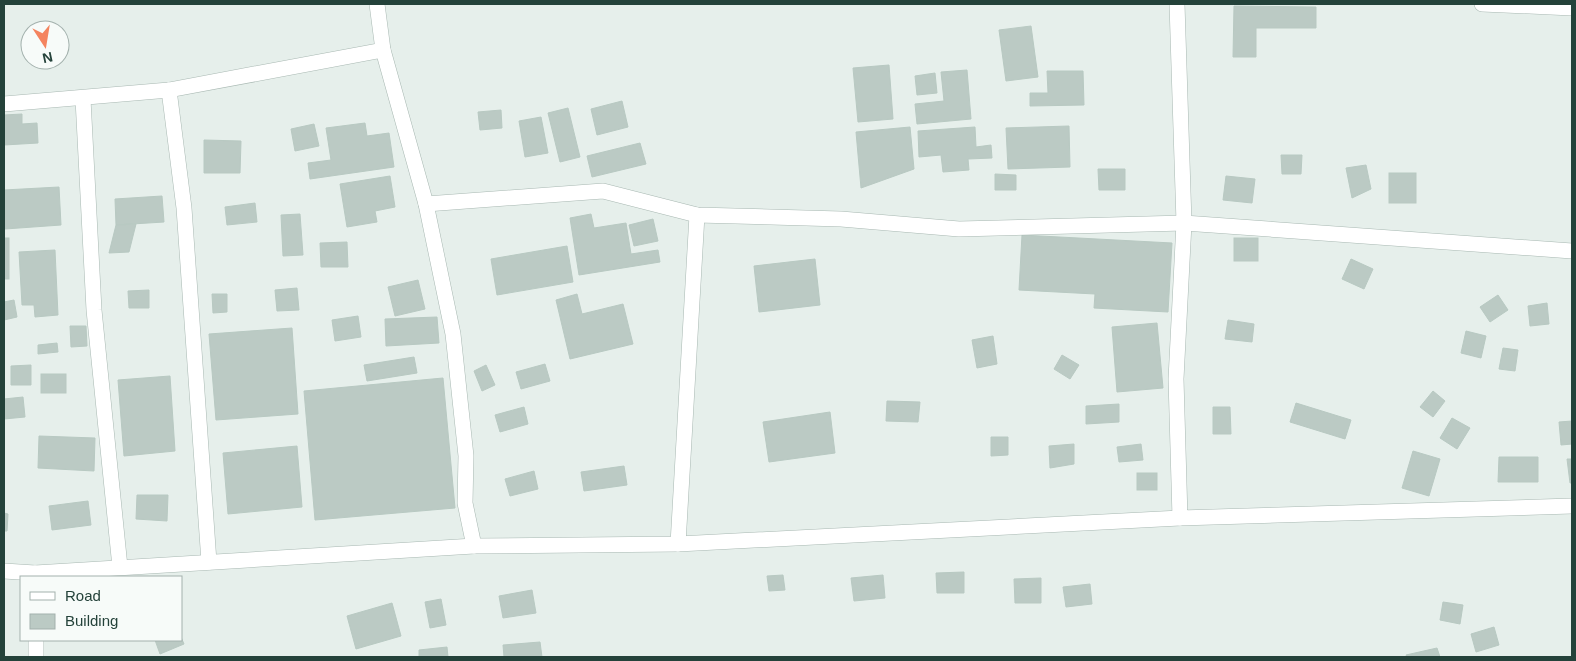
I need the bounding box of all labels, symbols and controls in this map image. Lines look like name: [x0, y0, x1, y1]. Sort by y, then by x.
north arrow: [20, 20, 70, 70]
text: N: [41, 49, 54, 67]
legend: [20, 576, 182, 641]
text: Road: [65, 587, 101, 604]
text: Building: [65, 612, 118, 629]

